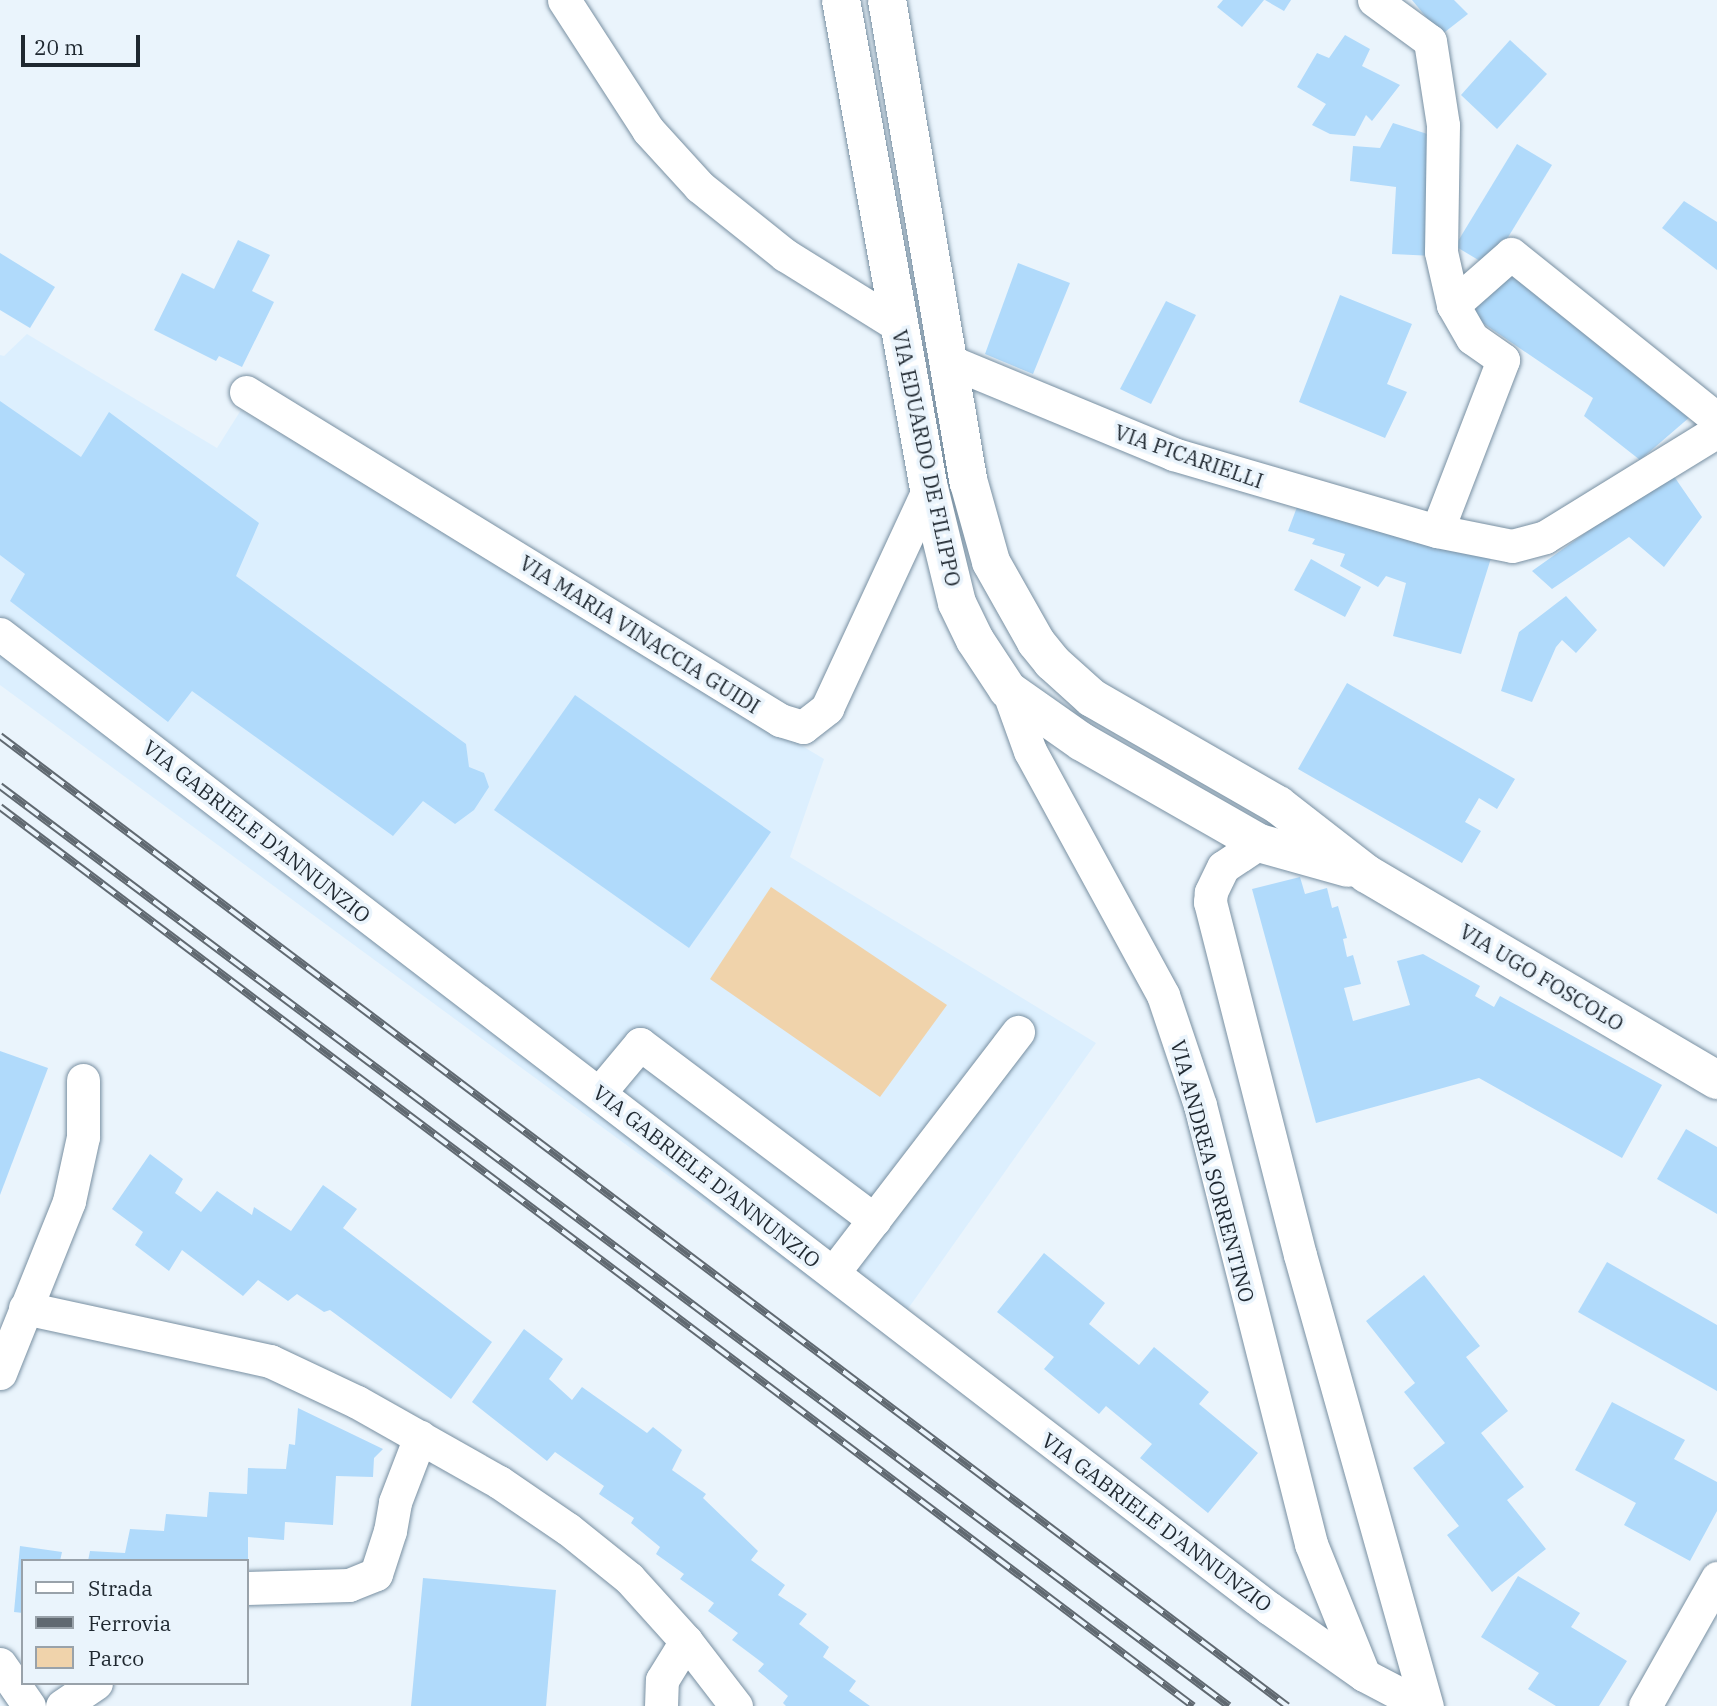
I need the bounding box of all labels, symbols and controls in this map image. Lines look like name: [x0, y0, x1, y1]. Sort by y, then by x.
scale bar: [24, 21, 144, 65]
text: 20 m: [34, 33, 84, 61]
street label: VIA EDUARDO DE FILIPPO: [887, 327, 967, 589]
street label: VIA PICARIELLI: [1111, 419, 1267, 493]
street label: VIA MARIA VINACCIA GUIDI: [515, 550, 765, 718]
street label: VIA GABRIELE D'ANNUNZIO: [138, 734, 376, 928]
street label: VIA UGO FOSCOLO: [1455, 918, 1629, 1036]
street label: VIA ANDREA SORRENTINO: [1166, 1037, 1260, 1305]
street label: VIA GABRIELE D'ANNUNZIO: [588, 1079, 826, 1273]
street label: VIA GABRIELE D'ANNUNZIO: [1037, 1427, 1277, 1617]
legend: [21, 1559, 248, 1685]
text: Strada: [88, 1574, 153, 1602]
text: Ferrovia: [88, 1609, 171, 1637]
text: Parco: [88, 1644, 144, 1672]

